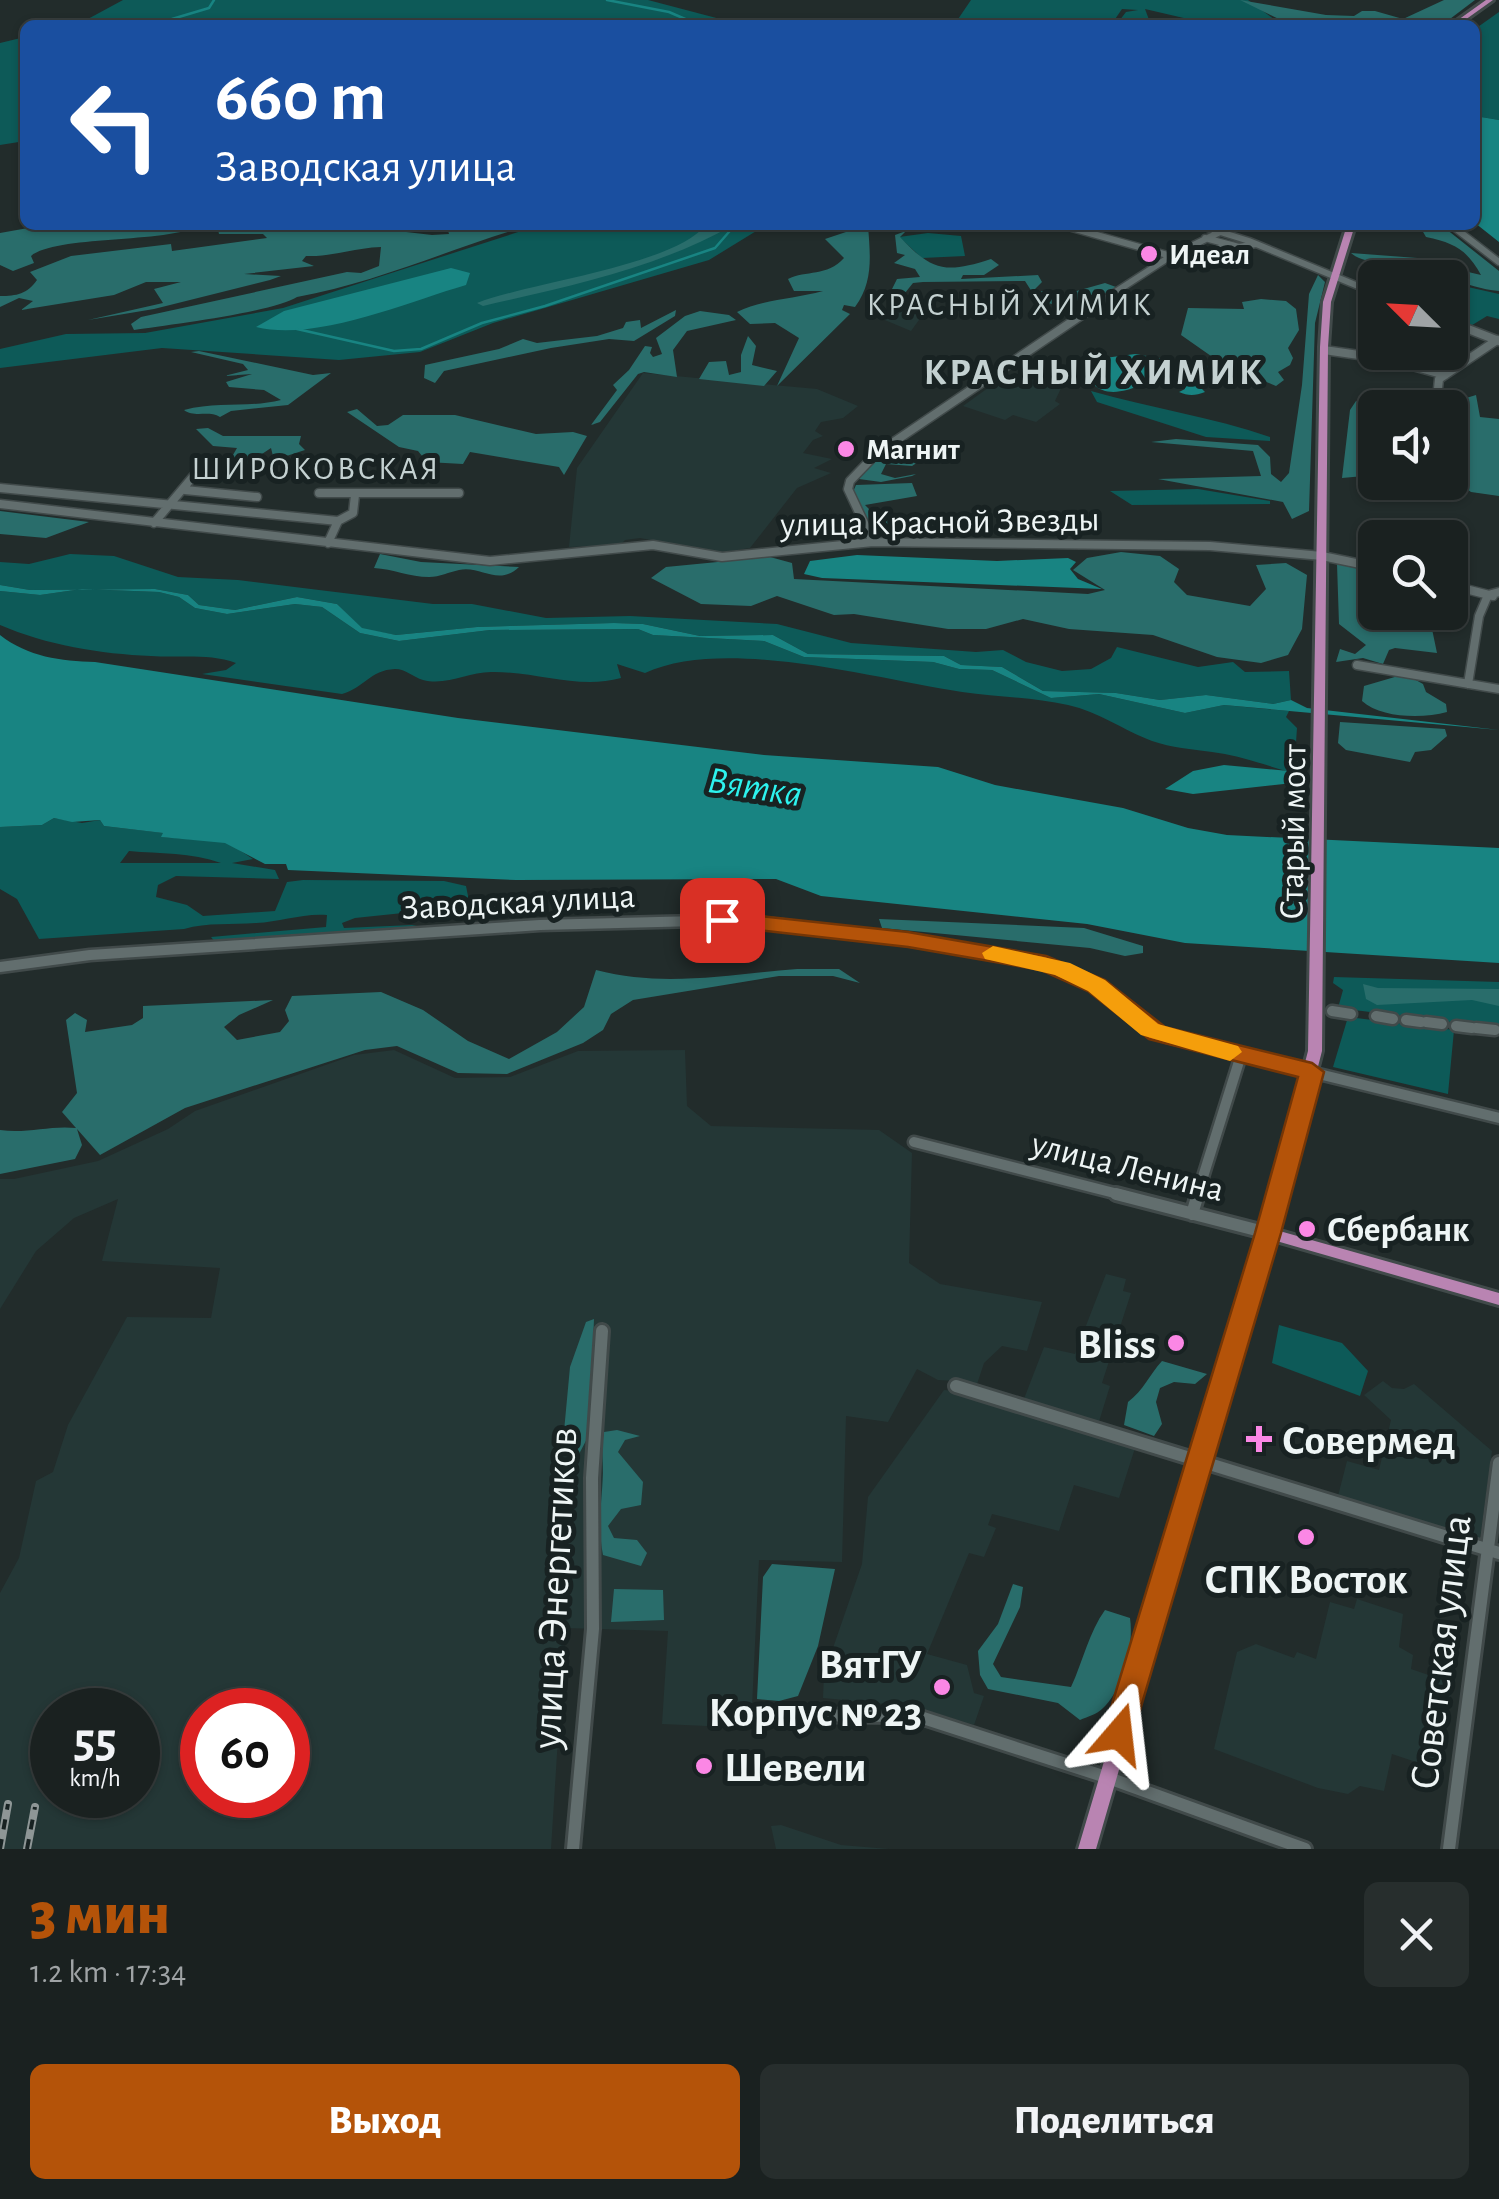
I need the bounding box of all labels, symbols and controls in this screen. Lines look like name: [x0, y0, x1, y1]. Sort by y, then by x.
icon: left: [50, 60, 180, 190]
text: 660 m: [215, 63, 386, 133]
text: Заводская улица: [215, 145, 516, 190]
place label: Идеал: [1169, 240, 1250, 270]
marker: Идеал: [1138, 243, 1160, 265]
north arrow: [1358, 260, 1468, 370]
map controls: [1358, 260, 1468, 630]
district label: КРАСНЫЙ ХИМИК: [867, 289, 1153, 321]
district label: КРАСНЫЙ ХИМИК: [923, 352, 1265, 392]
button: sound: [1358, 390, 1468, 500]
place label: Магнит: [866, 435, 960, 465]
marker: Магнит: [835, 438, 857, 460]
district label: ШИРОКОВСКАЯ: [191, 453, 441, 485]
street label: улица Красной Звезды: [779, 502, 1100, 543]
button: search: [1358, 520, 1468, 630]
street label: Старый мост: [1274, 743, 1313, 920]
water label: Вятка: [705, 762, 804, 814]
pin: [680, 878, 765, 963]
street label: Заводская улица: [400, 879, 636, 926]
icon: arrive: [695, 893, 750, 948]
street label: улица Ленина: [1027, 1126, 1227, 1208]
place label: Сбербанк: [1327, 1213, 1470, 1248]
marker: Сбербанк: [1296, 1218, 1318, 1240]
place label: Bliss: [1077, 1324, 1156, 1366]
marker: Bliss: [1165, 1332, 1187, 1354]
place label: Совермед: [1282, 1420, 1456, 1462]
street label: улица Энергетиков: [526, 1426, 584, 1751]
marker: Совермед: [1246, 1426, 1272, 1452]
street label: Советская улица: [1403, 1512, 1479, 1792]
marker: СПК Восток: [1295, 1526, 1317, 1548]
place label: СПК Восток: [1204, 1559, 1408, 1601]
place label: ВятГУ Корпус № 23: [708, 1644, 922, 1734]
marker: ВятГУ Корпус № 23: [931, 1676, 953, 1698]
position arrow: [1067, 1682, 1171, 1786]
speed limit sign: 60: [180, 1688, 310, 1818]
text: 55: [73, 1716, 117, 1766]
place label: Шевели: [724, 1747, 867, 1789]
marker: Шевели: [693, 1755, 715, 1777]
text: km/h: [69, 1766, 121, 1791]
button: close: [1364, 1882, 1469, 1987]
text: 3 мин: [30, 1885, 170, 1945]
text: 1.2 km · 17:34: [30, 1956, 187, 1988]
button: Выход: [30, 2064, 740, 2179]
button: Поделиться: [760, 2064, 1469, 2179]

